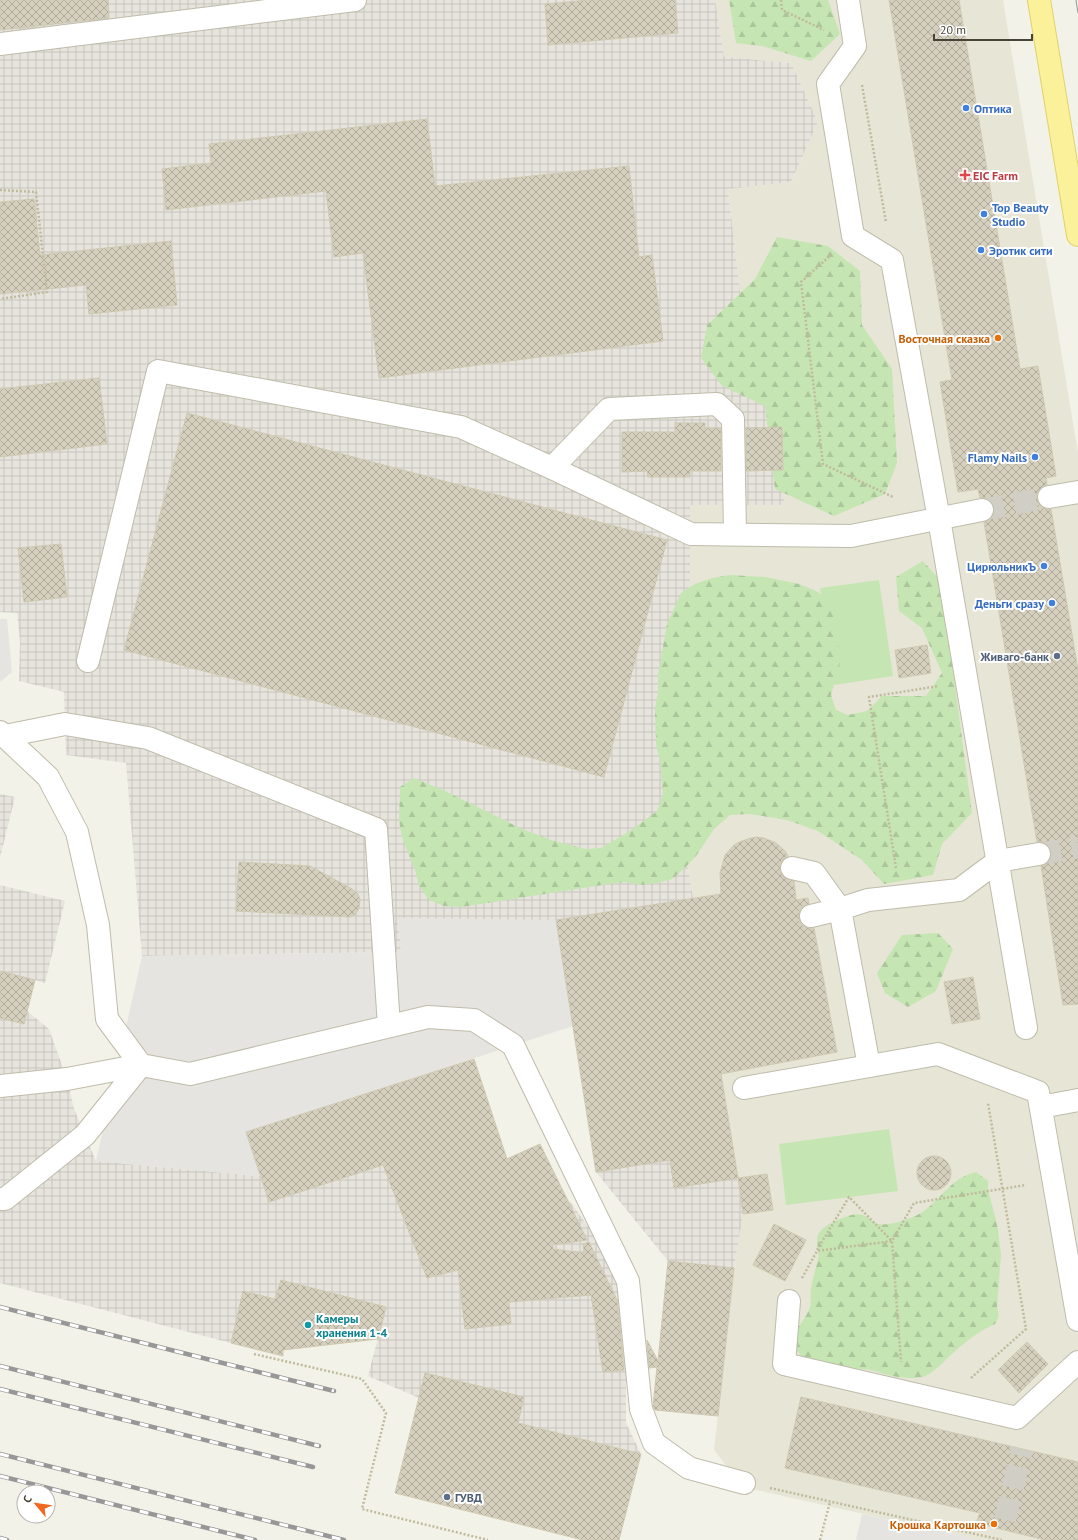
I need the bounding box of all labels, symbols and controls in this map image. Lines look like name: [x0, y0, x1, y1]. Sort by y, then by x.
scale bar: [934, 16, 1032, 42]
text: 20 m: [940, 22, 966, 37]
place label: Оптика: [974, 101, 1012, 116]
marker: Оптика: [961, 103, 971, 113]
place label: EIC Farm: [973, 168, 1018, 183]
marker: EIC Farm: [960, 170, 970, 180]
place label: Top Beauty Studio: [992, 200, 1049, 229]
marker: Top Beauty Studio: [979, 209, 989, 219]
place label: Эротик сити: [989, 243, 1052, 258]
marker: Эротик сити: [976, 245, 986, 255]
place label: Восточная сказка: [898, 331, 990, 346]
marker: Восточная сказка: [993, 333, 1003, 343]
place label: Flamy Nails: [968, 450, 1027, 465]
marker: Flamy Nails: [1030, 452, 1040, 462]
place label: ЦирюльникЪ: [967, 559, 1036, 574]
marker: ЦирюльникЪ: [1039, 561, 1049, 571]
place label: Деньги сразу: [975, 596, 1044, 611]
marker: Деньги сразу: [1047, 598, 1057, 608]
place label: Живаго-банк: [979, 649, 1049, 664]
marker: Живаго-банк: [1052, 651, 1062, 661]
place label: Камеры хранения 1-4: [316, 1311, 387, 1340]
marker: Камеры хранения 1-4: [303, 1320, 313, 1330]
north arrow: [16, 1484, 56, 1524]
place label: ГУВД: [455, 1490, 483, 1505]
marker: ГУВД: [442, 1492, 452, 1502]
text: С: [20, 1493, 35, 1505]
place label: Крошка Картошка: [890, 1517, 986, 1532]
marker: Крошка Картошка: [989, 1519, 999, 1529]

